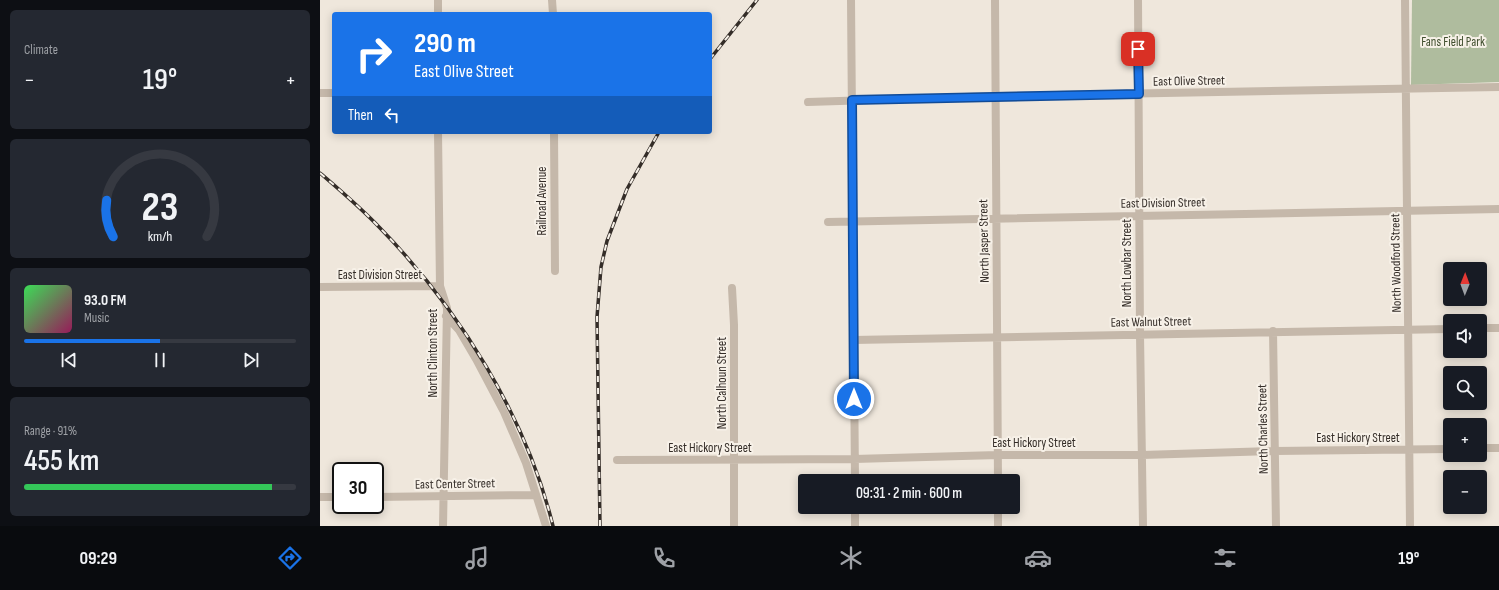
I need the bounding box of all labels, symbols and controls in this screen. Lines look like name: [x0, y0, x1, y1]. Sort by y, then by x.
text: 290 m: [414, 27, 476, 60]
icon: right: [348, 28, 400, 80]
pin: [1121, 32, 1155, 66]
park label: Fans Field Park: [1421, 34, 1485, 50]
icon: arrive: [1127, 38, 1149, 60]
text: Climate: [24, 42, 58, 58]
text: East Olive Street: [414, 61, 514, 82]
text: 19°: [143, 62, 177, 98]
text: −: [24, 67, 35, 94]
text: +: [285, 67, 296, 94]
street label: East Olive Street: [1153, 72, 1225, 90]
icon: left: [381, 104, 403, 126]
text: Then: [348, 106, 373, 125]
street label: Railroad Avenue: [534, 167, 550, 235]
text: 23: [142, 182, 178, 231]
street label: East Division Street: [1121, 194, 1206, 212]
street label: North Jasper Street: [975, 199, 993, 283]
street label: North Woodford Street: [1387, 213, 1405, 313]
street label: North Lowbar Street: [1119, 219, 1135, 307]
text: km/h: [148, 227, 172, 244]
north arrow: [1443, 262, 1487, 306]
map controls: [1443, 262, 1487, 514]
street label: East Division Street: [338, 267, 422, 283]
text: 93.0 FM: [84, 291, 126, 310]
street label: North Clinton Street: [425, 309, 441, 397]
text: Music: [84, 310, 109, 326]
street label: East Walnut Street: [1110, 313, 1192, 331]
button: sound: [1443, 314, 1487, 358]
street label: North Calhoun Street: [714, 337, 730, 429]
icon: previous: [58, 349, 80, 371]
icon: pause: [149, 349, 171, 371]
icon: next: [240, 349, 262, 371]
button: search: [1443, 366, 1487, 410]
position arrow: [833, 378, 875, 420]
street label: North Charles Street: [1254, 384, 1272, 474]
button: +: [1443, 418, 1487, 462]
text: Range · 91%: [24, 423, 77, 439]
street label: East Hickory Street: [1316, 430, 1400, 446]
street label: East Hickory Street: [992, 435, 1076, 451]
street label: East Hickory Street: [668, 440, 752, 456]
text: 455 km: [24, 443, 99, 479]
speed limit sign: 30: [332, 462, 384, 514]
button: −: [1443, 470, 1487, 514]
street label: East Center Street: [415, 475, 495, 493]
text: 09:31 · 2 min · 600 m: [856, 484, 962, 503]
icon: directions: [276, 544, 304, 572]
icon: music: [463, 544, 491, 572]
icon: phone: [650, 544, 678, 572]
icon: climate: [837, 544, 865, 572]
icon: car: [1024, 544, 1052, 572]
icon: filters: [1211, 544, 1239, 572]
text: 09:29: [80, 548, 117, 569]
text: 19°: [1398, 548, 1419, 569]

